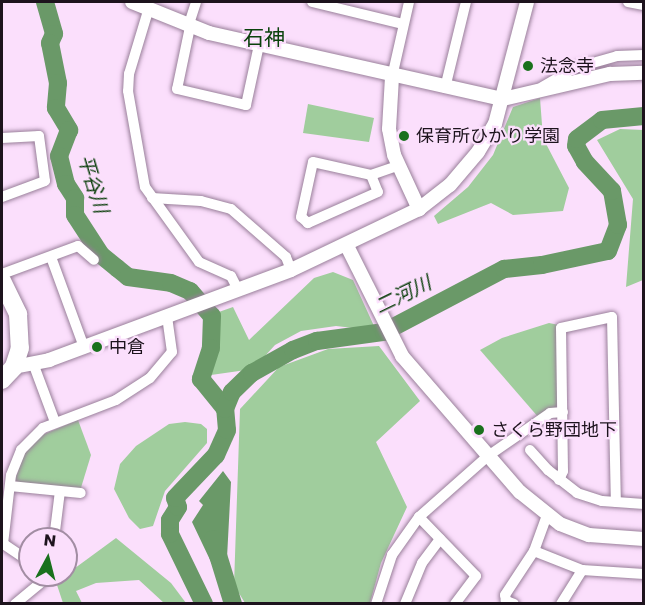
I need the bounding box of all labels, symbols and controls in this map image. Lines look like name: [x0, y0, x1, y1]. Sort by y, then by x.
district label: 石神: [243, 25, 285, 51]
place label: 法念寺: [540, 55, 594, 77]
marker: 法念寺: [521, 59, 535, 73]
place label: 保育所ひかり学園: [416, 125, 560, 147]
marker: 保育所ひかり学園: [397, 129, 411, 143]
water label: 平谷川: [73, 152, 113, 216]
water label: 二河川: [371, 271, 435, 319]
place label: 中倉: [109, 336, 145, 358]
marker: 中倉: [90, 340, 104, 354]
place label: さくら野団地下: [491, 419, 617, 441]
marker: さくら野団地下: [472, 423, 486, 437]
north arrow: [18, 527, 78, 587]
text: N: [43, 528, 57, 553]

